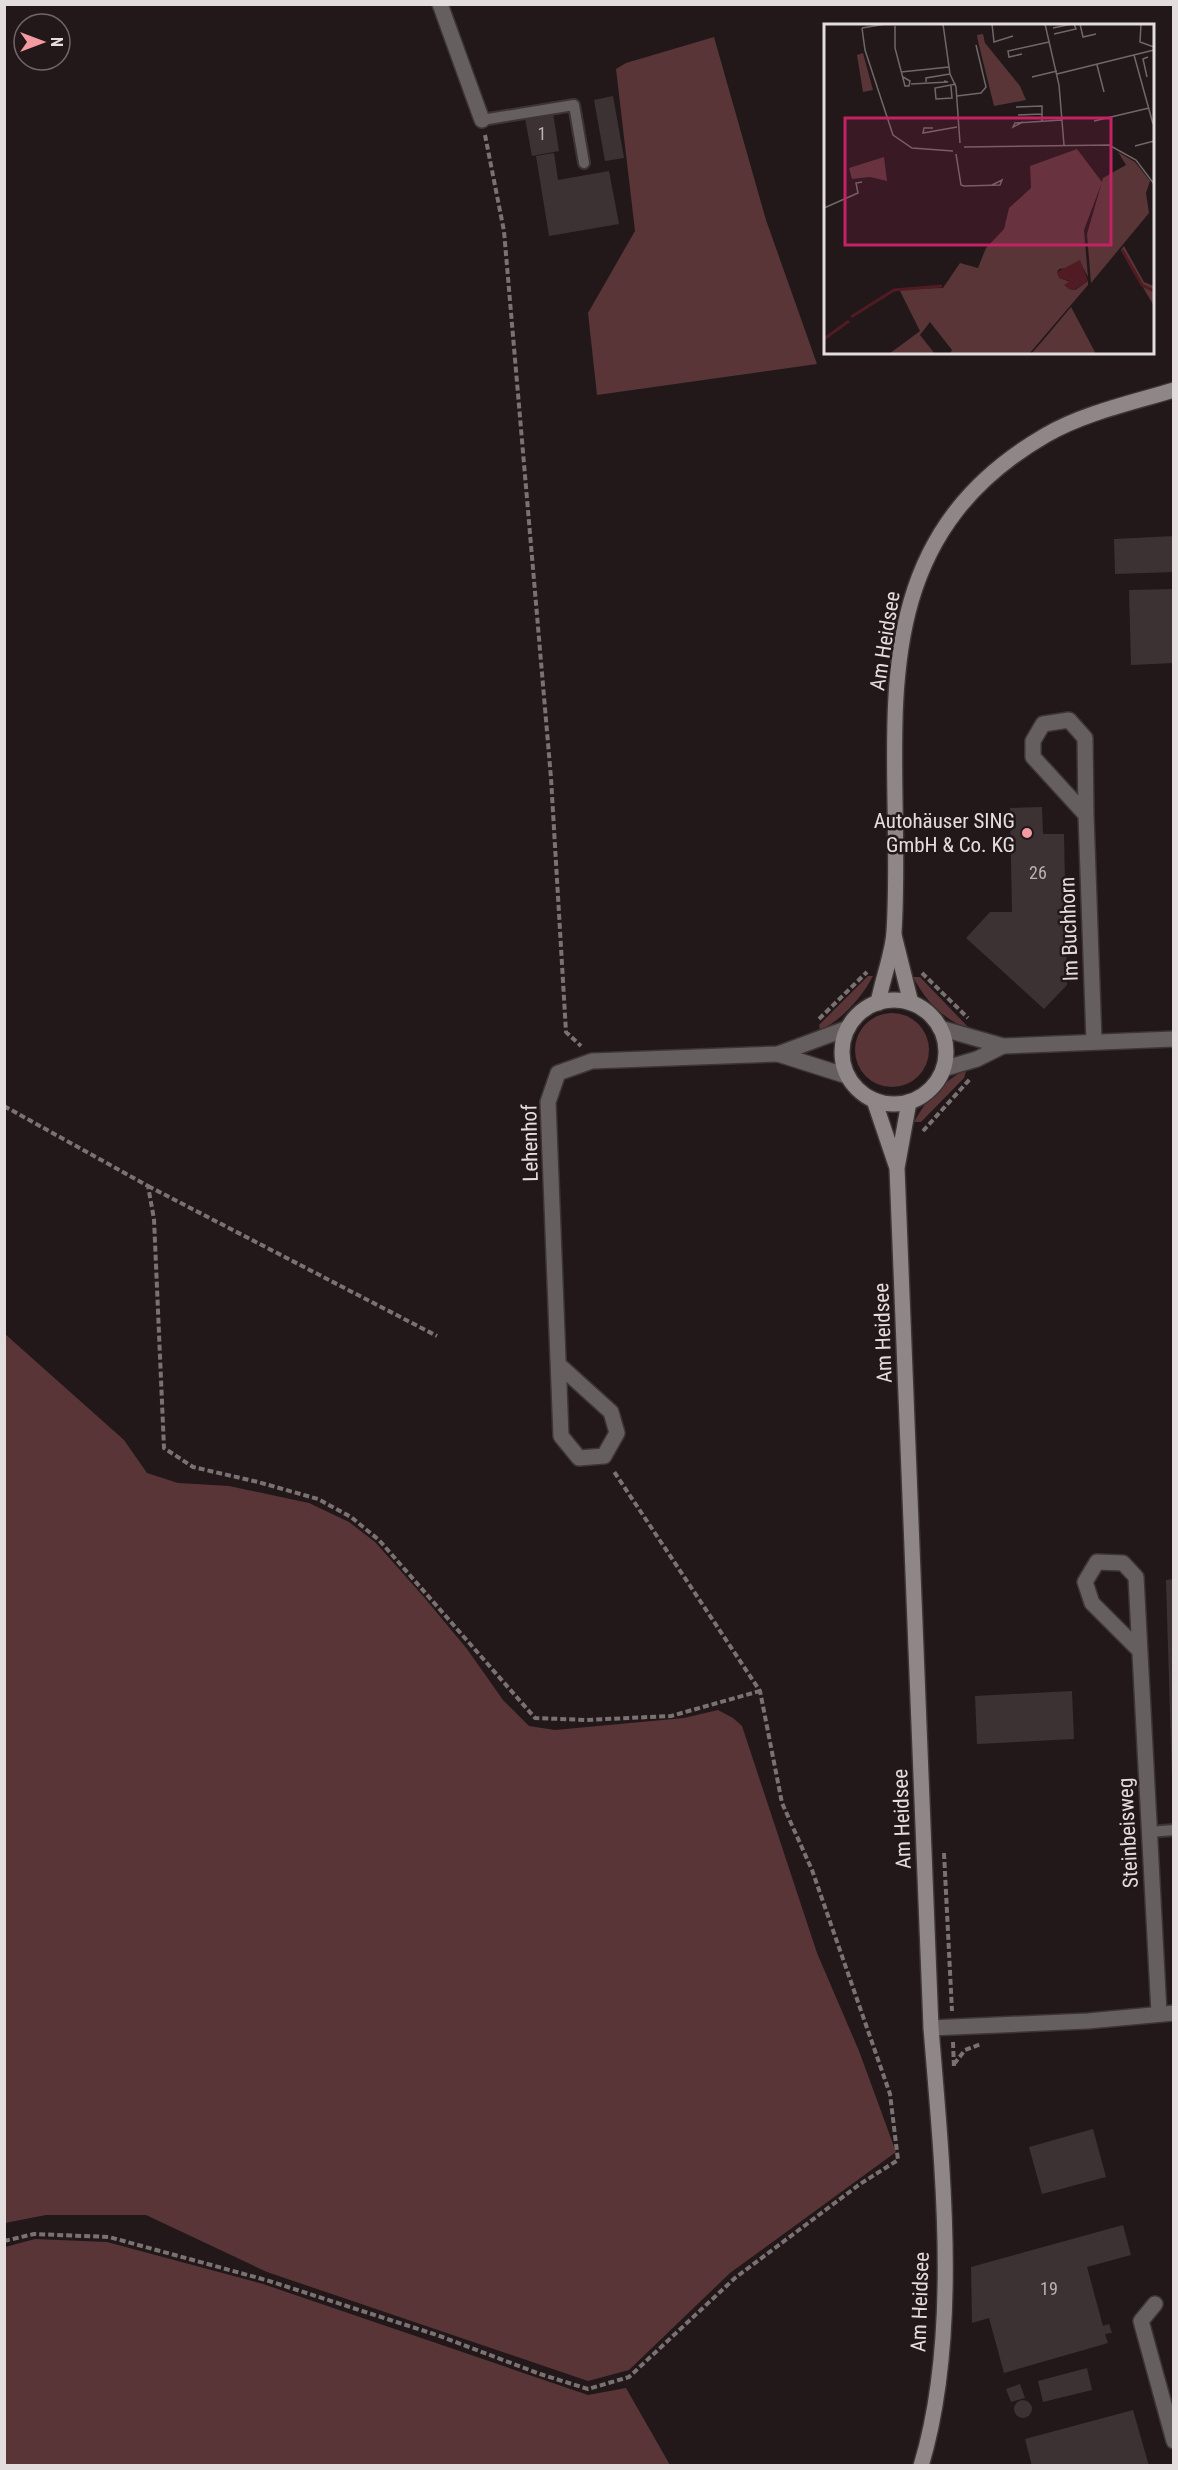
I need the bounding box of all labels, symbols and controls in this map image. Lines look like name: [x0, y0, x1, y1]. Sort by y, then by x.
north arrow: [12, 12, 72, 72]
inset map: [824, 24, 1154, 354]
text: N: [47, 37, 66, 47]
house number: 1: [538, 123, 546, 144]
street label: Am Heidsee: [865, 590, 905, 692]
place label: Autohäuser SING GmbH & Co. KG: [874, 809, 1015, 857]
marker: Autohäuser SING GmbH & Co. KG: [1020, 826, 1034, 840]
house number: 26: [1029, 862, 1047, 883]
street label: Im Buchhorn: [1055, 876, 1083, 982]
street label: Lehenhof: [517, 1104, 543, 1182]
street label: Am Heidsee: [869, 1282, 897, 1383]
street label: Am Heidsee: [888, 1768, 916, 1869]
street label: Steinbeisweg: [1113, 1777, 1143, 1889]
street label: Am Heidsee: [906, 2251, 934, 2352]
house number: 19: [1040, 2278, 1058, 2299]

